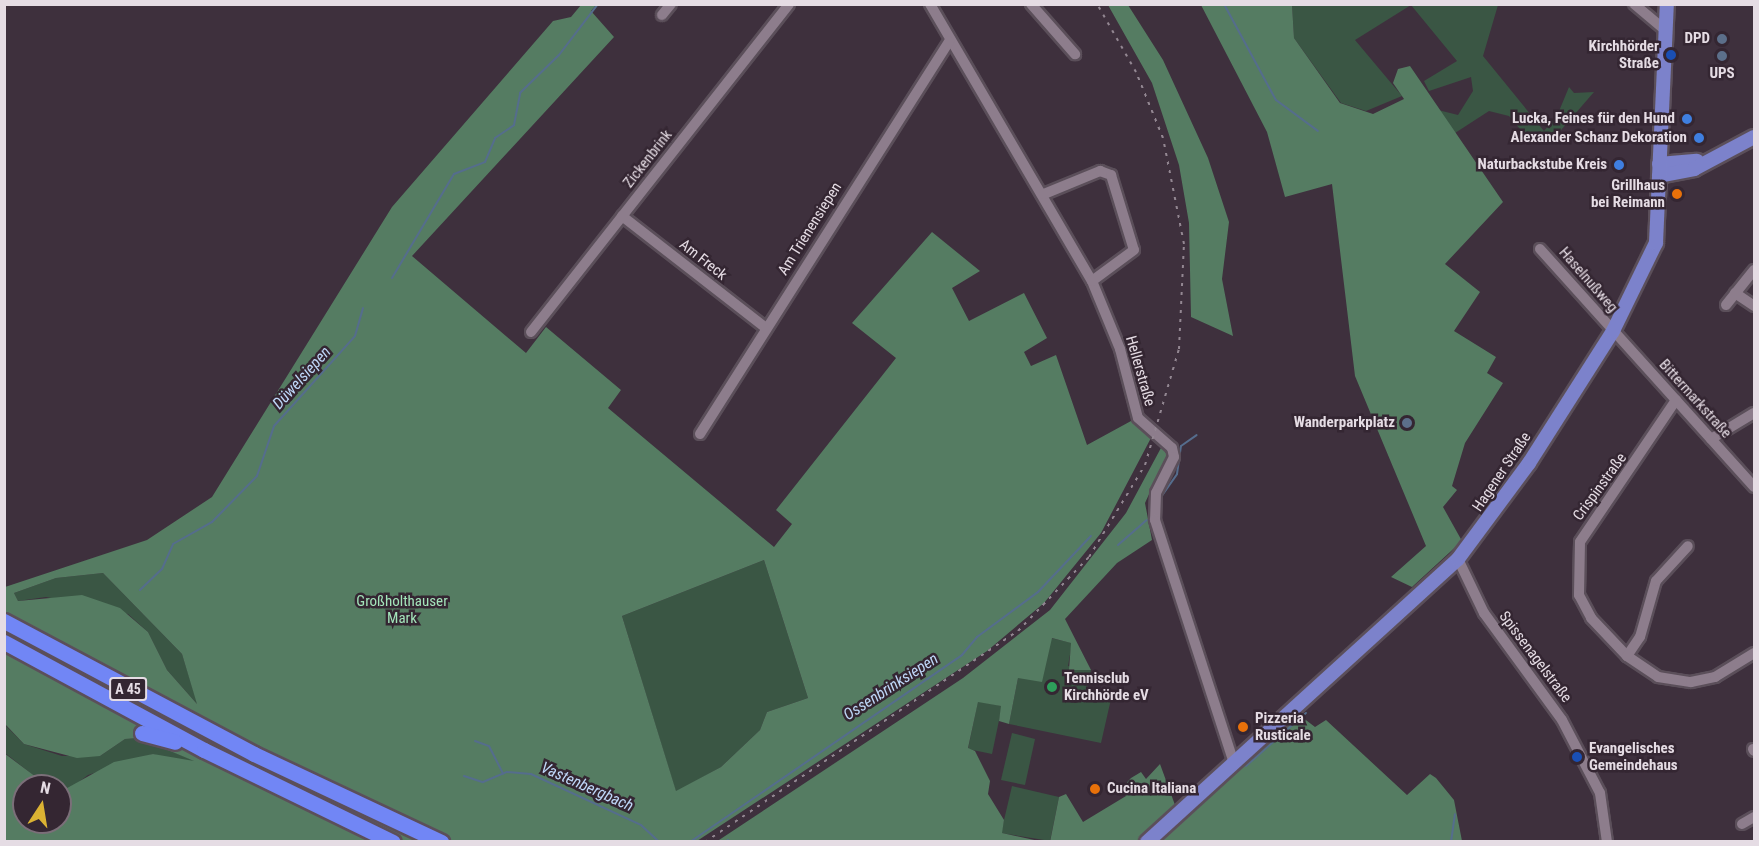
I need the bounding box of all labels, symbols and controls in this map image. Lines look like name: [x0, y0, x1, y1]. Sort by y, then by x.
place label: DPD: [1685, 30, 1710, 48]
marker: DPD: [1715, 32, 1729, 46]
place label: Kirchhörder Straße: [1589, 37, 1659, 72]
marker: Kirchhörder Straße: [1664, 48, 1678, 62]
marker: UPS: [1715, 49, 1729, 63]
place label: UPS: [1709, 65, 1735, 83]
place label: Lucka, Feines für den Hund: [1512, 110, 1675, 128]
marker: Lucka, Feines für den Hund: [1680, 112, 1694, 126]
street label: Zickenbrink: [620, 126, 676, 192]
place label: Alexander Schanz Dekoration: [1510, 129, 1687, 147]
marker: Alexander Schanz Dekoration: [1692, 131, 1706, 145]
place label: Naturbackstube Kreis: [1478, 156, 1607, 174]
marker: Naturbackstube Kreis: [1612, 158, 1626, 172]
place label: Grillhaus bei Reimann: [1591, 176, 1665, 211]
street label: Am Trienensiepen: [774, 179, 846, 279]
marker: Grillhaus bei Reimann: [1670, 187, 1684, 201]
street label: Am Freck: [676, 236, 730, 284]
street label: Haselnußweg: [1555, 244, 1621, 316]
street label: Hellerstraße: [1121, 334, 1159, 408]
water label: Düwelsiepen: [269, 343, 335, 413]
street label: Bittermarkstraße: [1655, 356, 1735, 442]
place label: Wanderparkplatz: [1294, 414, 1395, 432]
marker: Wanderparkplatz: [1400, 416, 1414, 430]
street label: Hagener Straße: [1469, 429, 1535, 515]
street label: Crispinstraße: [1569, 450, 1631, 524]
park label: Großholthauser Mark: [356, 592, 448, 627]
street label: Spissenagelstraße: [1495, 608, 1575, 706]
water label: Ossenbrinksiepen: [840, 649, 942, 725]
place label: Tennisclub Kirchhörde eV: [1064, 669, 1149, 704]
road number: A 45: [108, 678, 148, 700]
marker: Tennisclub Kirchhörde eV: [1045, 680, 1059, 694]
place label: Pizzeria Rusticale: [1255, 709, 1311, 744]
marker: Pizzeria Rusticale: [1236, 720, 1250, 734]
place label: Evangelisches Gemeindehaus: [1589, 739, 1678, 774]
marker: Evangelisches Gemeindehaus: [1570, 750, 1584, 764]
water label: Vastenbergbach: [538, 758, 636, 816]
north arrow: [12, 774, 72, 834]
text: N: [39, 778, 52, 798]
place label: Cucina Italiana: [1107, 780, 1196, 798]
marker: Cucina Italiana: [1088, 782, 1102, 796]

